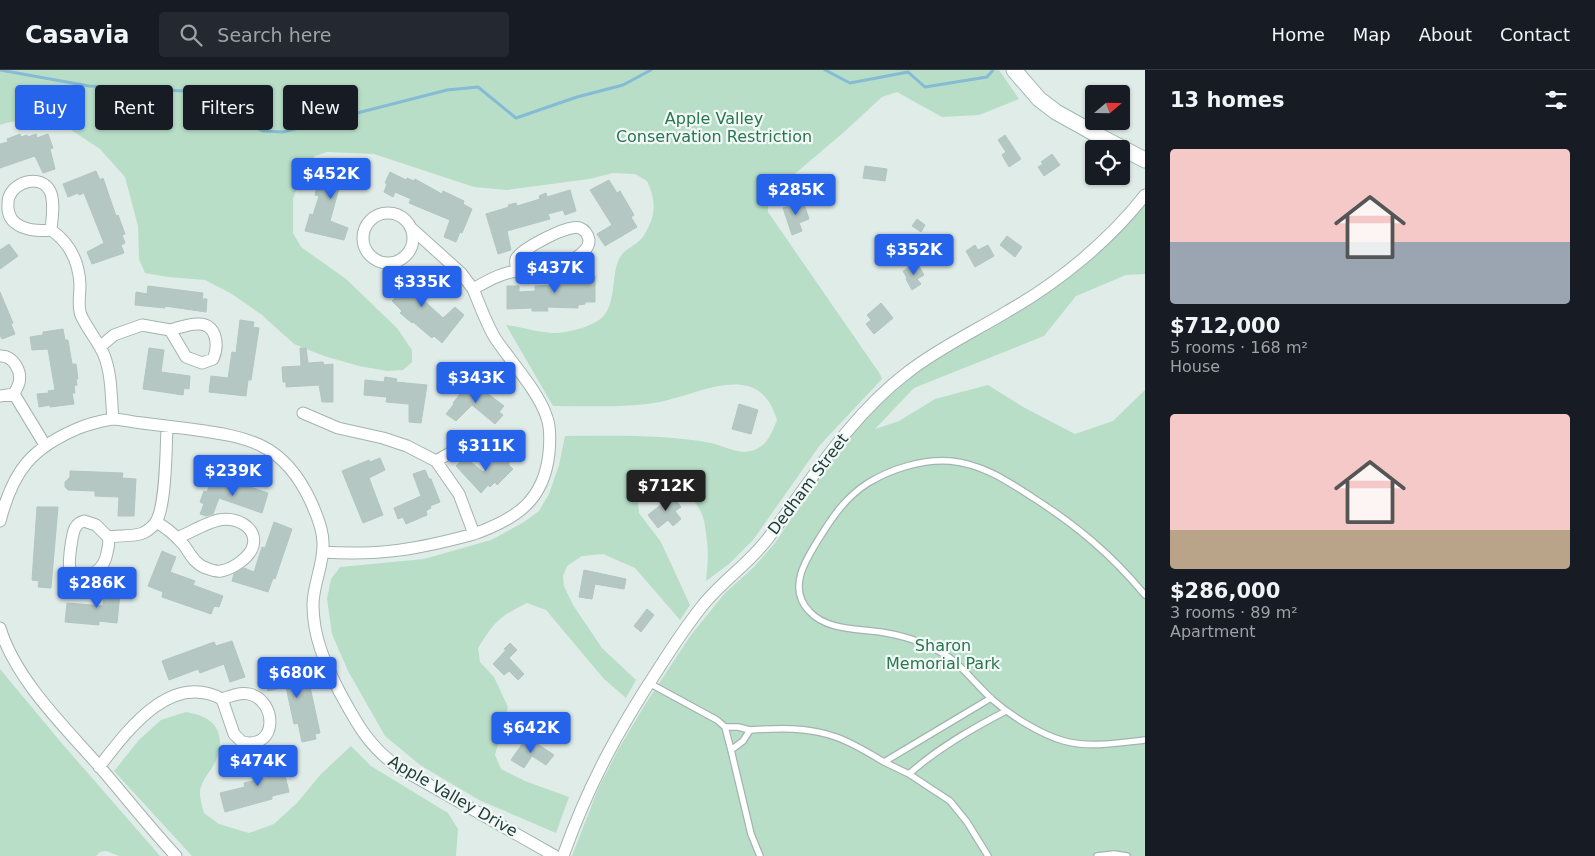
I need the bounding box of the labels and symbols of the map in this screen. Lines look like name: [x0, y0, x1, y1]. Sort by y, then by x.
north arrow: [1085, 85, 1130, 130]
park label: Apple Valley Conservation Restriction: [616, 109, 812, 146]
pin: $452K: [296, 158, 366, 200]
pin: $285K: [761, 174, 831, 216]
pin: $352K: [879, 234, 949, 276]
pin: $437K: [520, 252, 590, 294]
pin: $335K: [387, 266, 457, 308]
pin: $343K: [441, 362, 511, 404]
pin: $311K: [451, 430, 521, 472]
street label: Dedham Street: [764, 430, 852, 538]
pin: $239K: [198, 454, 268, 497]
pin: $712K: [631, 470, 701, 512]
pin: $286K: [62, 566, 132, 609]
park label: Sharon Memorial Park: [886, 636, 1001, 673]
pin: $680K: [262, 656, 332, 699]
pin: $642K: [496, 712, 566, 754]
pin: $474K: [223, 744, 293, 787]
street label: Apple Valley Drive: [385, 751, 521, 841]

